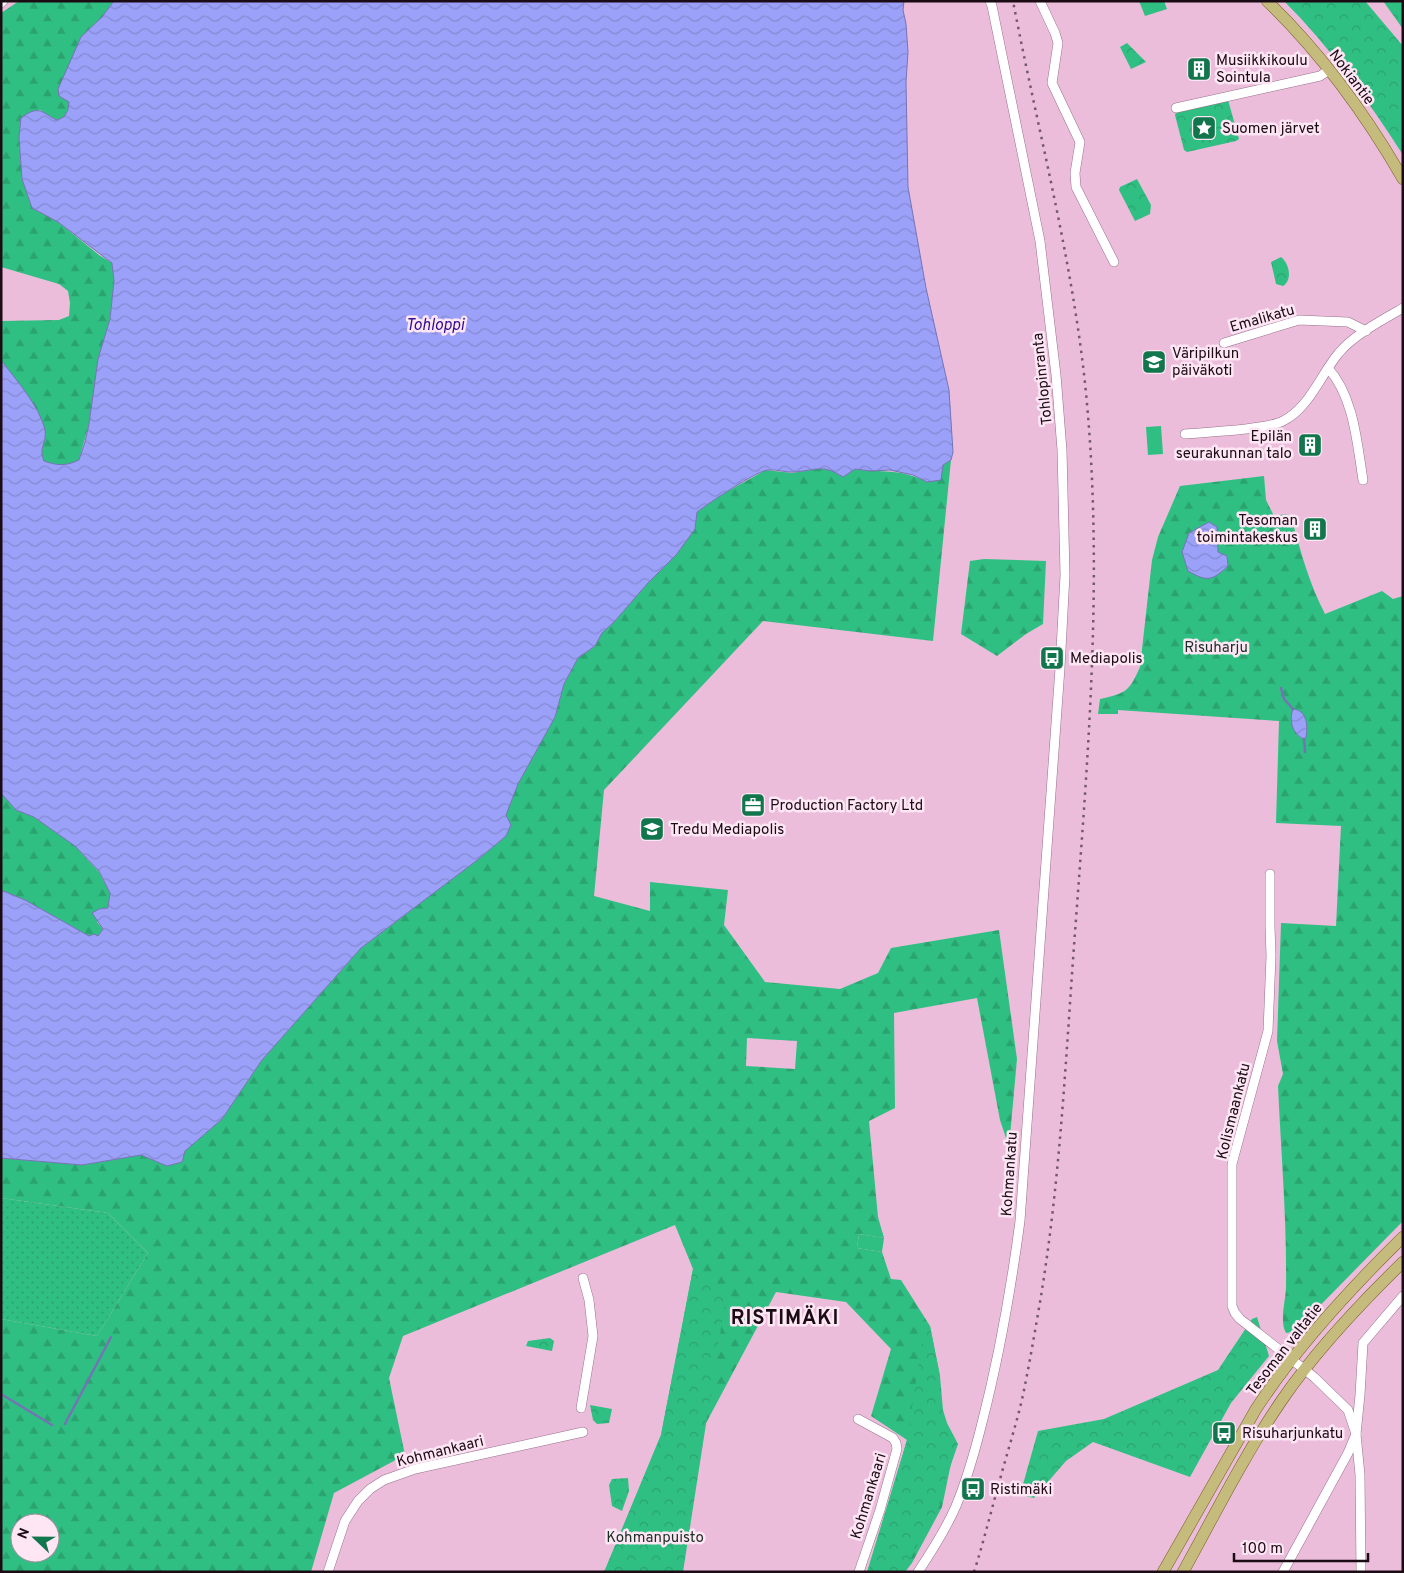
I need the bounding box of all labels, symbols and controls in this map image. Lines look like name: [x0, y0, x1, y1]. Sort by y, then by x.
street label: Nokiantie: [1324, 46, 1378, 109]
place label: Musiikkikoulu Sointula: [1216, 52, 1308, 88]
building icon: Musiikkikoulu Sointula: [1186, 56, 1212, 82]
place icon: Suomen järvet: [1191, 115, 1217, 141]
place label: Suomen järvet: [1222, 120, 1320, 139]
street label: Emalikatu: [1228, 301, 1297, 338]
water label: Tohloppi: [406, 316, 465, 336]
street label: Tohlopinranta: [1029, 332, 1058, 426]
place label: Väripilkun päiväkoti: [1172, 345, 1239, 381]
school or university icon: Väripilkun päiväkoti: [1141, 349, 1167, 375]
place label: Epilän seurakunnan talo: [1176, 428, 1292, 464]
building icon: Epilän seurakunnan talo: [1297, 432, 1323, 458]
place label: Tesoman toimintakeskus: [1196, 512, 1298, 548]
building icon: Tesoman toimintakeskus: [1302, 516, 1328, 542]
park label: Risuharju: [1184, 639, 1248, 658]
bus stop icon: Mediapolis: [1039, 645, 1065, 671]
place label: Mediapolis: [1070, 650, 1143, 669]
office icon: Production Factory Ltd: [740, 792, 766, 818]
place label: Production Factory Ltd: [770, 797, 923, 816]
school or university icon: Tredu Mediapolis: [639, 816, 665, 842]
place label: Tredu Mediapolis: [670, 821, 784, 840]
street label: Kolismaankatu: [1213, 1061, 1256, 1162]
street label: Kohmankatu: [998, 1131, 1023, 1217]
street label: Tesoman valtatie: [1243, 1300, 1327, 1400]
district label: RISTIMÄKI: [731, 1305, 839, 1332]
bus stop icon: Risuharjunkatu: [1211, 1420, 1237, 1446]
place label: Risuharjunkatu: [1242, 1425, 1343, 1444]
street label: Kohmankaari: [395, 1432, 486, 1472]
street label: Kohmankaari: [847, 1451, 892, 1542]
bus stop icon: Ristimäki: [960, 1476, 986, 1502]
place label: Ristimäki: [990, 1481, 1052, 1500]
north arrow: [10, 1513, 60, 1563]
text: N: [15, 1526, 34, 1542]
park label: Kohmanpuisto: [606, 1529, 704, 1548]
scale bar: [1234, 1530, 1368, 1562]
text: 100 m: [1242, 1540, 1283, 1559]

